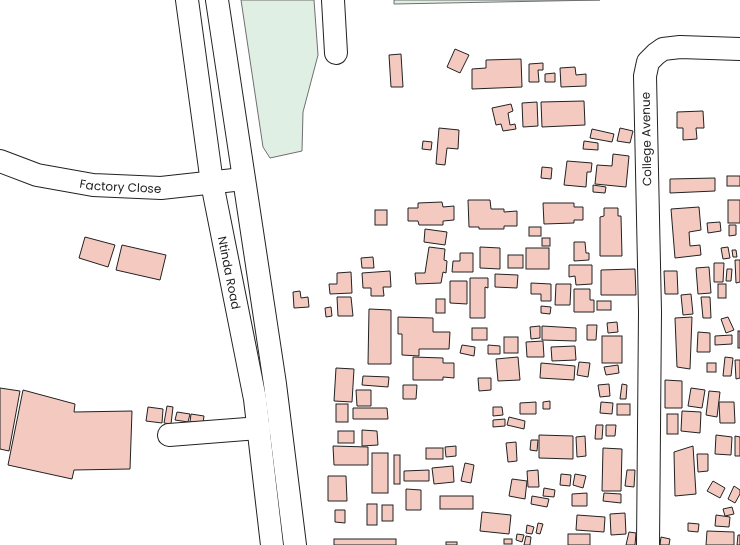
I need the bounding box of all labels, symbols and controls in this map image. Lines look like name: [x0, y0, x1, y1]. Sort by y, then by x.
street label: College Avenue: [637, 92, 655, 186]
street label: Factory Close: [78, 174, 162, 197]
street label: Ntinda Road: [214, 235, 245, 311]

